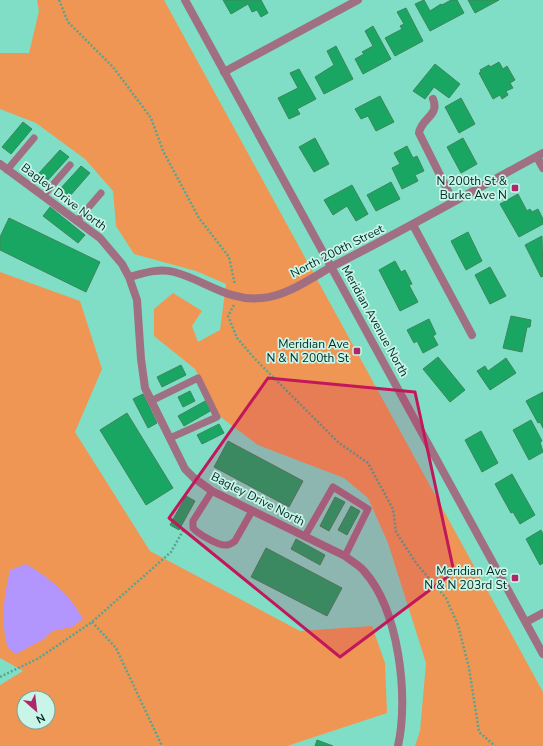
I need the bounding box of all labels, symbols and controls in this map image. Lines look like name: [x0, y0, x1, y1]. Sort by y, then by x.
street label: Bagley Drive North: [18, 160, 110, 234]
place label: N 200th St & Burke Ave N: [436, 173, 508, 203]
marker: N 200th St & Burke Ave N: [510, 183, 520, 193]
street label: North 200th Street: [288, 220, 387, 281]
street label: Meridian Avenue North: [338, 263, 412, 379]
place label: Meridian Ave N & N 200th St: [266, 336, 350, 366]
marker: Meridian Ave N & N 200th St: [352, 346, 362, 356]
street label: Bagley Drive North: [208, 468, 308, 530]
place label: Meridian Ave N & N 203rd St: [424, 563, 508, 593]
marker: Meridian Ave N & N 203rd St: [510, 573, 520, 583]
north arrow: [16, 690, 56, 730]
text: N: [33, 710, 48, 727]

